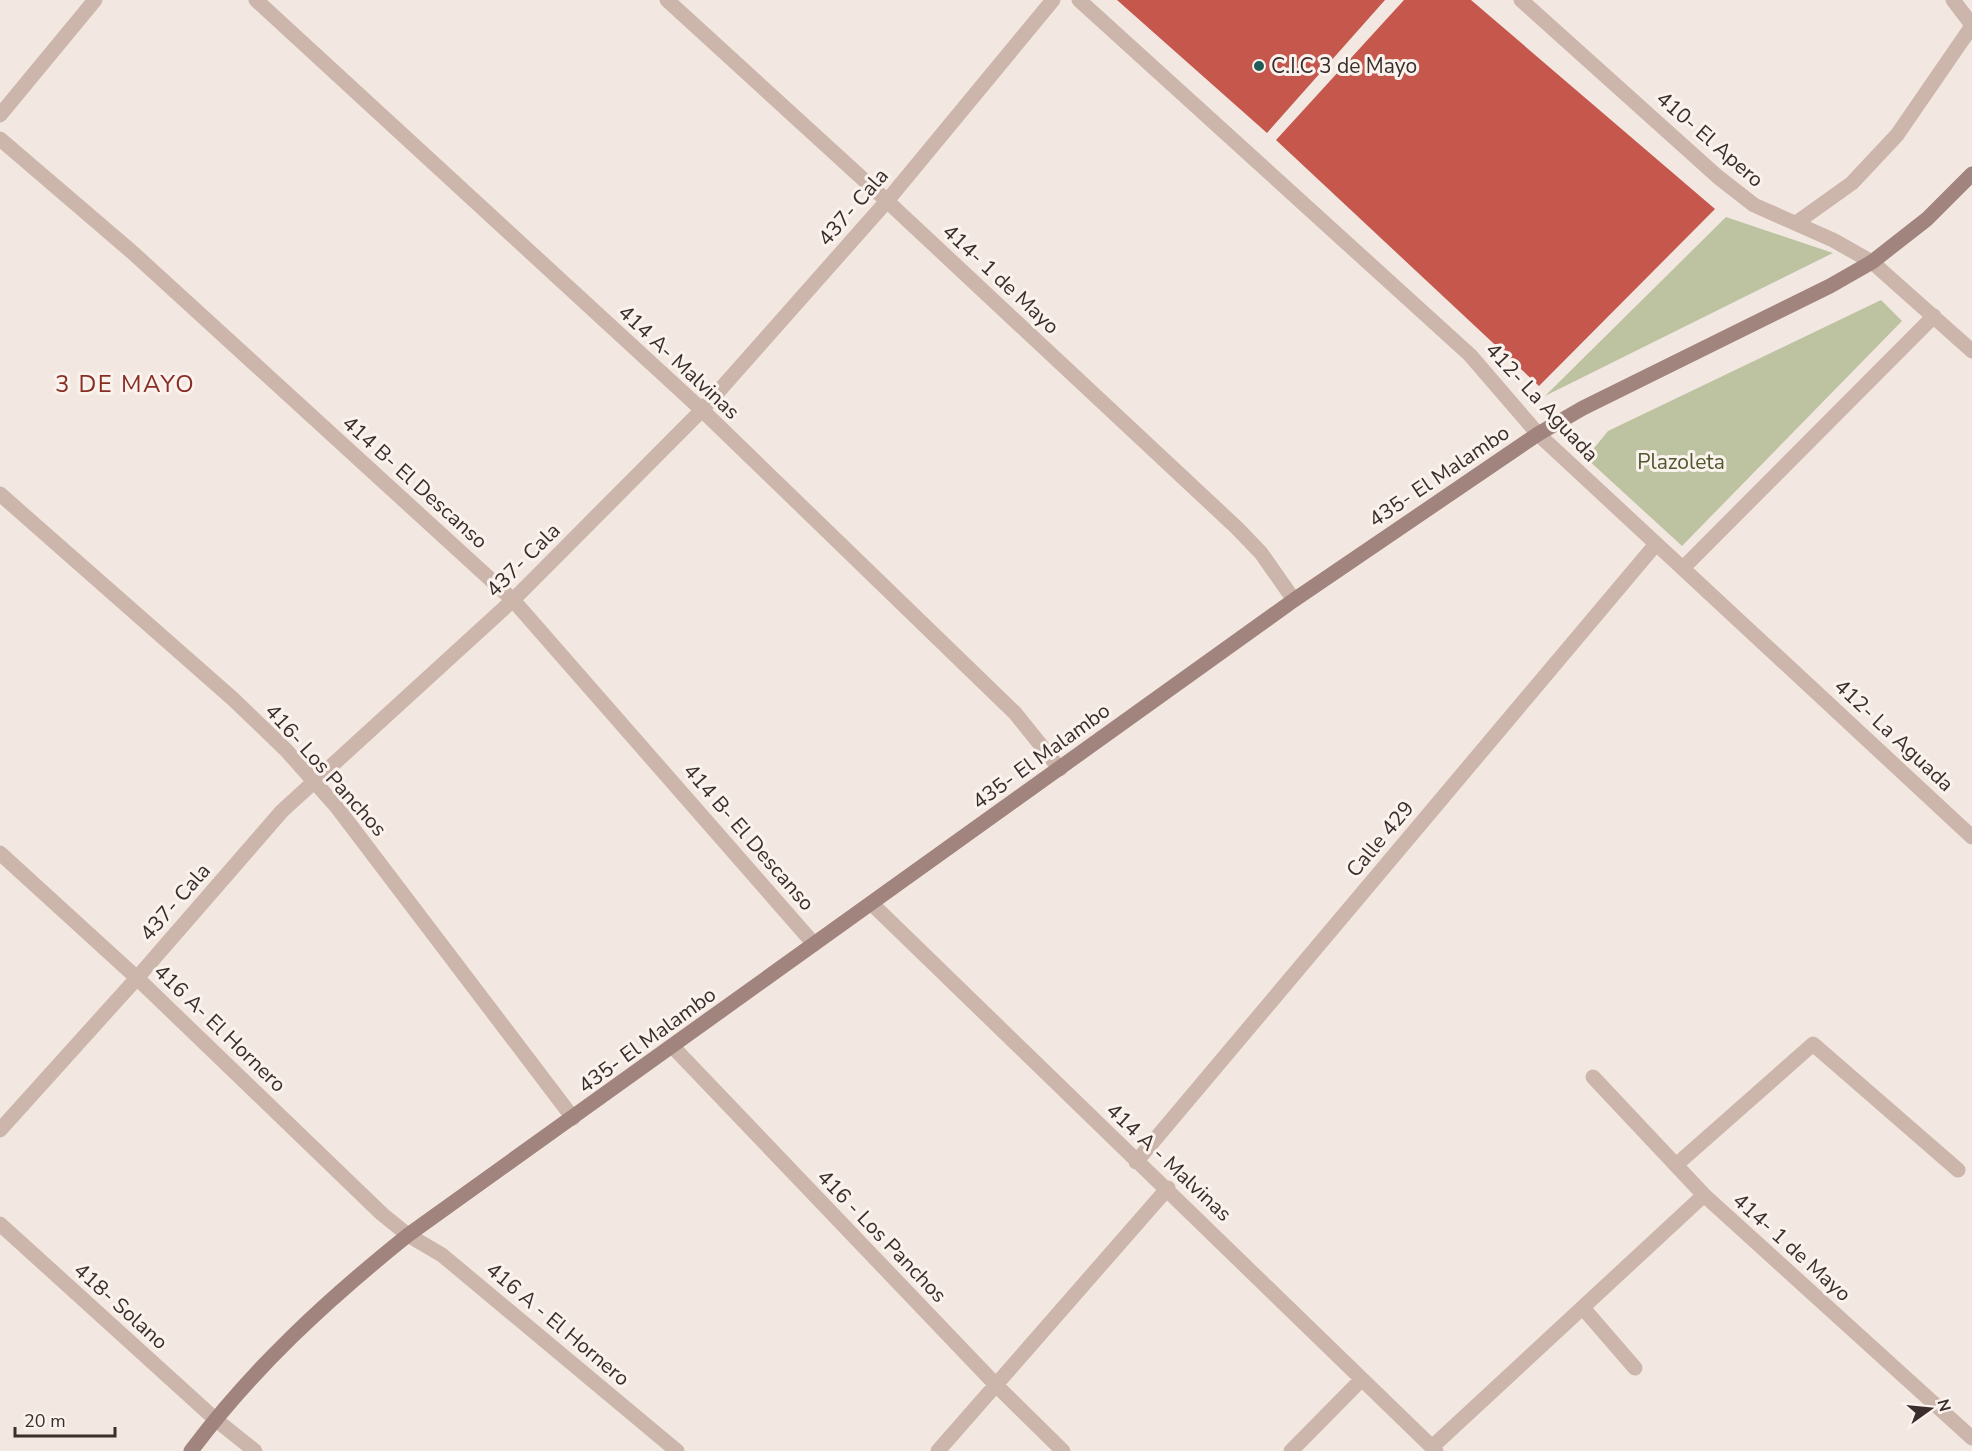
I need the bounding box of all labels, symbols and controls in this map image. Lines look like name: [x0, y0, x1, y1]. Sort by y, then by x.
place label: C.I.C 3 de Mayo: [1271, 52, 1417, 80]
marker: C.I.C 3 de Mayo: [1252, 59, 1266, 73]
street label: 410- El Apero: [1650, 85, 1770, 193]
street label: 437- Cala: [811, 162, 895, 252]
street label: 414- 1 de Mayo: [937, 218, 1065, 340]
street label: 414 A- Malvinas: [612, 298, 746, 426]
street label: 412- La Aguada: [1479, 336, 1605, 468]
district label: 3 DE MAYO: [55, 368, 195, 400]
street label: 414 B- El Descanso: [336, 409, 494, 555]
street label: 435- El Malambo: [1363, 418, 1515, 534]
park label: Plazoleta: [1637, 448, 1725, 476]
street label: 437- Cala: [480, 517, 566, 603]
street label: 412- La Aguada: [1828, 672, 1960, 798]
street label: 435- El Malambo: [966, 696, 1116, 816]
street label: 416- Los Panchos: [259, 698, 393, 842]
street label: 414 B- El Descanso: [677, 757, 821, 917]
street label: Calle 429: [1340, 795, 1420, 883]
street label: 437- Cala: [133, 857, 217, 947]
street label: 416 A- El Hornero: [148, 958, 292, 1098]
street label: 435- El Malambo: [572, 980, 722, 1100]
street label: 414 A - Malvinas: [1100, 1096, 1238, 1228]
street label: 416 - Los Panchos: [811, 1163, 953, 1309]
street label: 414- 1 de Mayo: [1727, 1186, 1857, 1308]
street label: 418- Solano: [68, 1256, 174, 1356]
street label: 416 A - El Hornero: [480, 1256, 636, 1392]
north arrow: [1900, 1379, 1960, 1439]
text: N: [1931, 1397, 1956, 1414]
scale bar: [15, 1400, 116, 1438]
text: 20 m: [24, 1409, 66, 1433]

